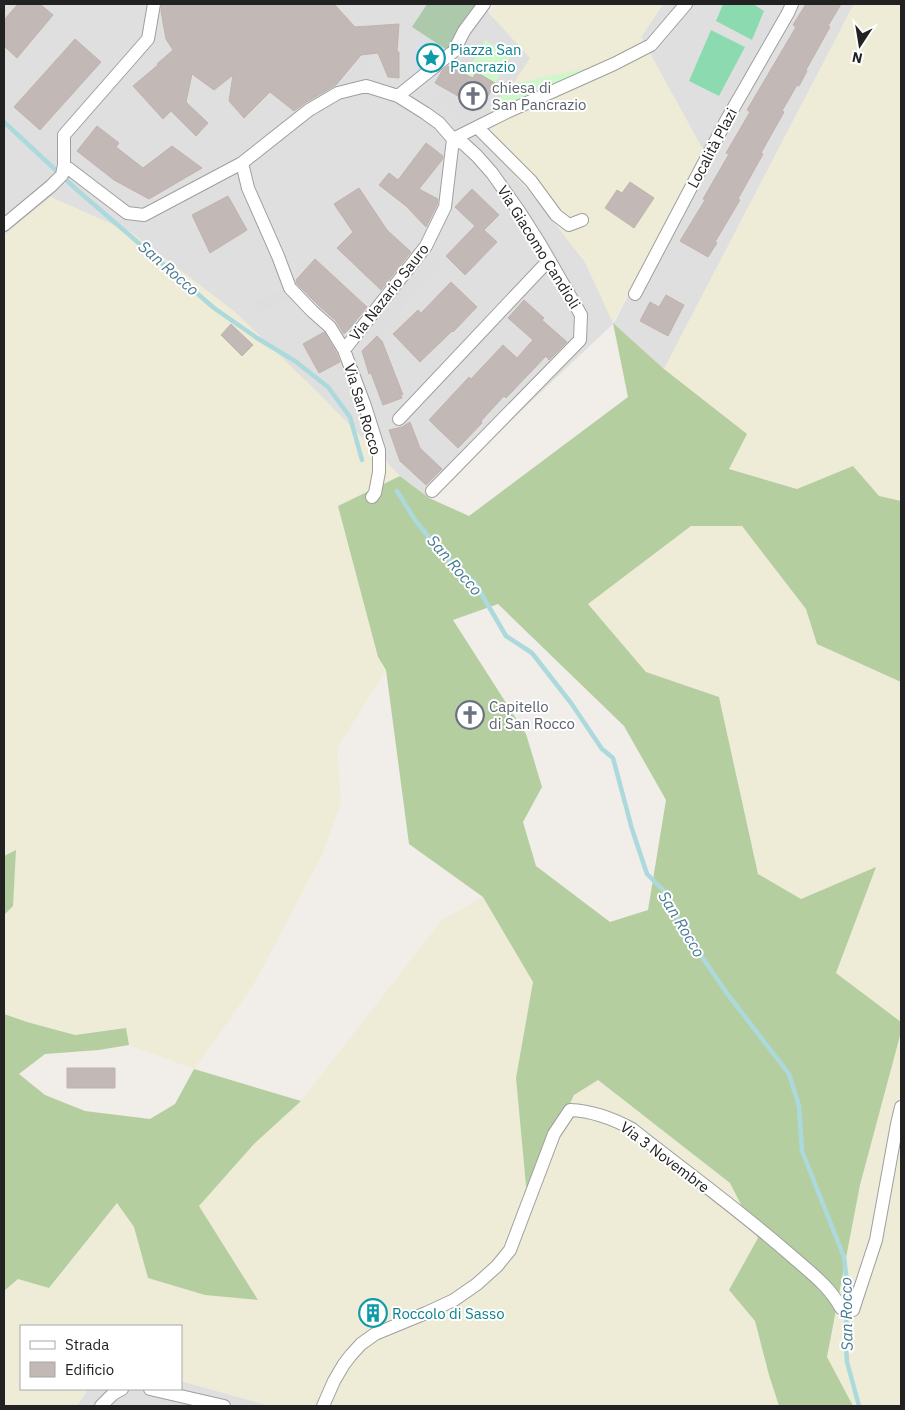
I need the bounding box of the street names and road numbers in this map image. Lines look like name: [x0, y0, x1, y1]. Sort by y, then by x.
street label: Località Plazi: [683, 105, 741, 191]
street label: Via Giacomo Candioli: [493, 182, 585, 312]
street label: Via Nazario Sauro: [345, 240, 433, 344]
street label: Via San Rocco: [340, 361, 386, 457]
street label: Via 3 Novembre: [617, 1117, 713, 1197]

